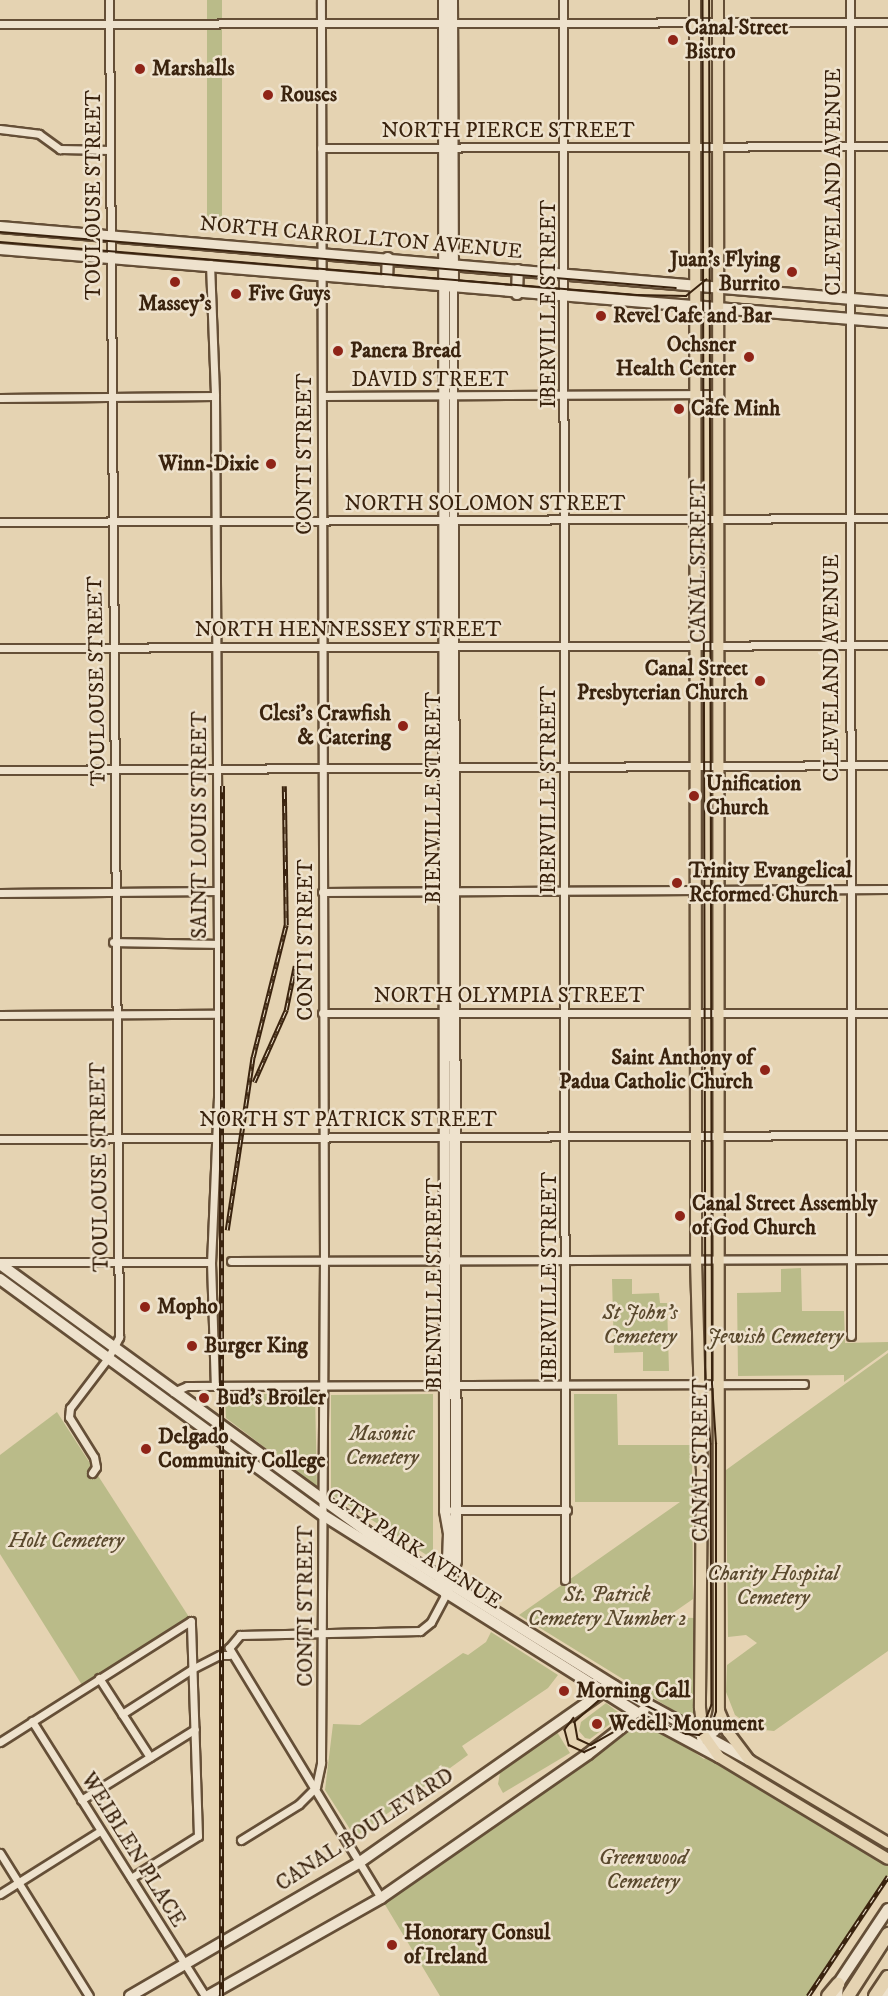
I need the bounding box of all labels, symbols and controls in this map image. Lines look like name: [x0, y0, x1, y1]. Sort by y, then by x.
place label: Canal Street Bistro: [685, 15, 788, 65]
marker: Canal Street Bistro: [666, 33, 680, 47]
place label: Marshalls: [152, 56, 235, 82]
marker: Marshalls: [133, 62, 147, 76]
street label: CLEVELAND AVENUE: [821, 68, 847, 296]
place label: Rouses: [280, 82, 337, 108]
marker: Rouses: [261, 88, 275, 102]
street label: TOULOUSE STREET: [81, 90, 107, 300]
street label: NORTH PIERCE STREET: [381, 118, 635, 144]
street label: IBERVILLE STREET: [536, 200, 562, 408]
street label: NORTH CARROLLTON AVENUE: [199, 211, 523, 265]
place label: Juan's Flying Burrito: [670, 247, 780, 297]
marker: Juan's Flying Burrito: [785, 265, 799, 279]
marker: Massey's: [168, 275, 182, 289]
place label: Five Guys: [248, 281, 330, 307]
marker: Five Guys: [229, 287, 243, 301]
place label: Massey's: [138, 291, 212, 317]
place label: Revel Cafe and Bar: [613, 303, 772, 329]
marker: Revel Cafe and Bar: [594, 309, 608, 323]
place label: Ochsner Health Center: [616, 332, 736, 382]
place label: Panera Bread: [350, 338, 461, 364]
marker: Panera Bread: [331, 344, 345, 358]
marker: Ochsner Health Center: [740, 348, 758, 366]
street label: DAVID STREET: [352, 367, 508, 393]
street label: CONTI STREET: [292, 373, 318, 535]
place label: Cafe Minh: [691, 396, 780, 422]
marker: Cafe Minh: [672, 402, 686, 416]
place label: Winn-Dixie: [158, 451, 259, 477]
marker: Winn-Dixie: [264, 457, 278, 471]
street label: CANAL STREET: [686, 479, 712, 643]
street label: NORTH SOLOMON STREET: [344, 491, 626, 517]
street label: CLEVELAND AVENUE: [819, 554, 845, 782]
street label: TOULOUSE STREET: [83, 576, 111, 786]
street label: NORTH HENNESSEY STREET: [195, 617, 501, 643]
place label: Canal Street Presbyterian Church: [577, 656, 748, 706]
marker: Canal Street Presbyterian Church: [753, 674, 767, 688]
street label: IBERVILLE STREET: [536, 686, 562, 894]
street label: BIENVILLE STREET: [421, 692, 447, 904]
place label: Clesi's Crawfish & Catering: [259, 701, 391, 751]
street label: SAINT LOUIS STREET: [187, 711, 213, 939]
marker: Clesi's Crawfish & Catering: [396, 719, 410, 733]
place label: Unification Church: [706, 771, 801, 821]
marker: Unification Church: [687, 789, 701, 803]
place label: Trinity Evangelical Reformed Church: [689, 858, 852, 908]
street label: CONTI STREET: [293, 859, 319, 1021]
marker: Trinity Evangelical Reformed Church: [670, 876, 684, 890]
street label: NORTH OLYMPIA STREET: [374, 983, 644, 1009]
place label: Saint Anthony of Padua Catholic Church: [559, 1045, 753, 1095]
street label: TOULOUSE STREET: [86, 1062, 114, 1272]
marker: Saint Anthony of Padua Catholic Church: [758, 1063, 772, 1077]
street label: NORTH ST PATRICK STREET: [199, 1107, 497, 1133]
street label: IBERVILLE STREET: [537, 1172, 563, 1380]
street label: BIENVILLE STREET: [422, 1178, 448, 1390]
place label: Canal Street Assembly of God Church: [692, 1191, 877, 1241]
marker: Canal Street Assembly of God Church: [673, 1209, 687, 1223]
place label: Mopho: [157, 1294, 218, 1320]
marker: Mopho: [138, 1300, 152, 1314]
park label: St John's Cemetery: [602, 1300, 678, 1350]
park label: Jewish Cemetery: [707, 1324, 843, 1350]
place label: Burger King: [204, 1333, 308, 1359]
marker: Burger King: [185, 1339, 199, 1353]
street label: CANAL STREET: [688, 1378, 714, 1542]
place label: Bud's Broiler: [216, 1385, 326, 1411]
marker: Bud's Broiler: [197, 1391, 211, 1405]
park label: Masonic Cemetery: [345, 1421, 419, 1471]
place label: Delgado Community College: [158, 1424, 326, 1474]
marker: Delgado Community College: [139, 1442, 153, 1456]
street label: CITY PARK AVENUE: [322, 1483, 506, 1615]
street label: CONTI STREET: [293, 1525, 319, 1687]
park label: Holt Cemetery: [8, 1528, 124, 1554]
park label: Charity Hospital Cemetery: [707, 1561, 839, 1611]
park label: St. Patrick Cemetery Number 2: [527, 1582, 687, 1632]
place label: Morning Call: [576, 1678, 690, 1704]
marker: Morning Call: [557, 1684, 571, 1698]
place label: Wedell Monument: [609, 1711, 764, 1737]
marker: Wedell Monument: [590, 1717, 604, 1731]
street label: CANAL BOULEVARD: [271, 1763, 459, 1897]
street label: WEIBLEN PLACE: [75, 1768, 191, 1932]
park label: Greenwood Cemetery: [599, 1845, 687, 1895]
place label: Honorary Consul of Ireland: [404, 1920, 550, 1970]
marker: Honorary Consul of Ireland: [385, 1938, 399, 1952]

